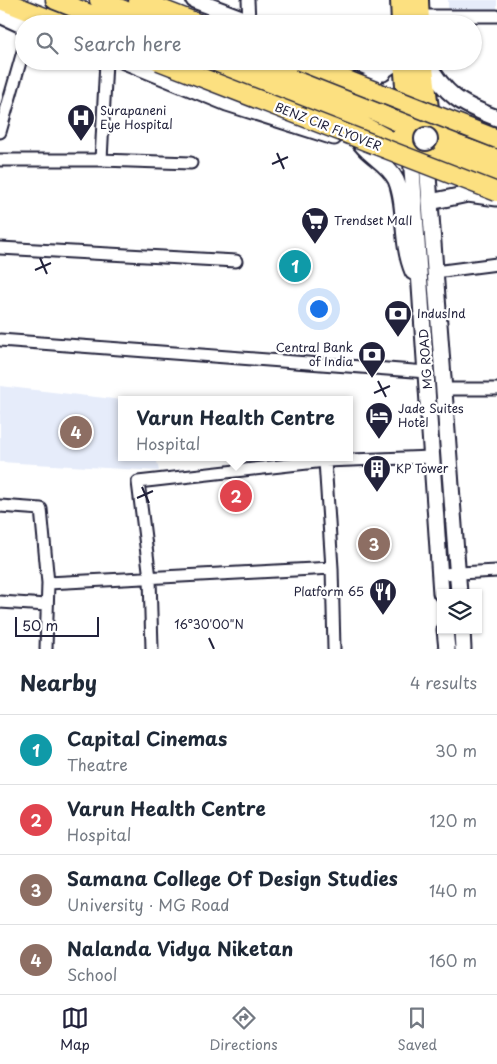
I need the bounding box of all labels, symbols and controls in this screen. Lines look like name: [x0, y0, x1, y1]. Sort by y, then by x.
search box: [15, 15, 482, 70]
icon: search: [33, 29, 61, 57]
text: Search here: [73, 29, 182, 57]
street label: BENZ CIR FLYOVER: [273, 97, 384, 155]
place label: Surapaneni Eye Hospital: [100, 101, 173, 133]
hospital icon: Surapaneni Eye Hospital: [66, 103, 96, 142]
supermarket icon: Trendset Mall: [300, 206, 330, 245]
place label: Trendset Mall: [334, 211, 412, 229]
pin: 1: [279, 247, 311, 285]
your location: [306, 296, 332, 322]
bank icon: IndusInd: [383, 299, 413, 338]
place label: IndusInd: [417, 304, 466, 322]
street label: MG ROAD: [414, 328, 436, 390]
place label: Central Bank of India: [276, 338, 353, 370]
bank icon: Central Bank of India: [357, 340, 387, 379]
popup: [118, 396, 353, 461]
place label: Jade Suites Hotel: [398, 399, 464, 431]
hotel icon: Jade Suites Hotel: [364, 401, 394, 440]
text: Varun Health Centre: [136, 403, 335, 431]
pin: 4: [60, 413, 92, 451]
text: Hospital: [136, 431, 200, 455]
building icon: KP Tower: [362, 454, 392, 493]
place label: KP Tower: [396, 459, 449, 477]
pin: 2: [220, 477, 252, 515]
pin: 3: [358, 525, 390, 563]
restaurant icon: Platform 65: [368, 577, 398, 616]
place label: Platform 65: [294, 582, 364, 600]
map controls: [437, 589, 482, 634]
button: layers: [437, 589, 482, 634]
scale bar: [15, 614, 99, 637]
text: 50 m: [22, 615, 58, 636]
text: 16°30'00"N: [174, 615, 244, 633]
text: Nearby: [20, 666, 97, 698]
text: 4 results: [410, 670, 477, 694]
text: Capital Cinemas: [67, 724, 227, 752]
text: 1: [32, 738, 40, 762]
text: 30 m: [435, 738, 477, 762]
text: Theatre: [67, 752, 128, 776]
text: Varun Health Centre: [67, 794, 266, 822]
text: 2: [30, 808, 42, 832]
text: 120 m: [430, 808, 477, 832]
text: Hospital: [67, 822, 131, 846]
text: Samana College Of Design Studies: [67, 864, 398, 892]
text: 3: [31, 878, 41, 902]
text: 140 m: [429, 878, 477, 902]
text: University · MG Road: [67, 892, 230, 916]
text: Nalanda Vidya Niketan: [67, 934, 293, 962]
text: 4: [31, 948, 41, 972]
text: 160 m: [429, 948, 477, 972]
text: School: [67, 962, 117, 986]
tab: Map: [60, 1004, 90, 1055]
tab: Directions: [210, 1004, 278, 1055]
tab: Saved: [397, 1004, 437, 1055]

